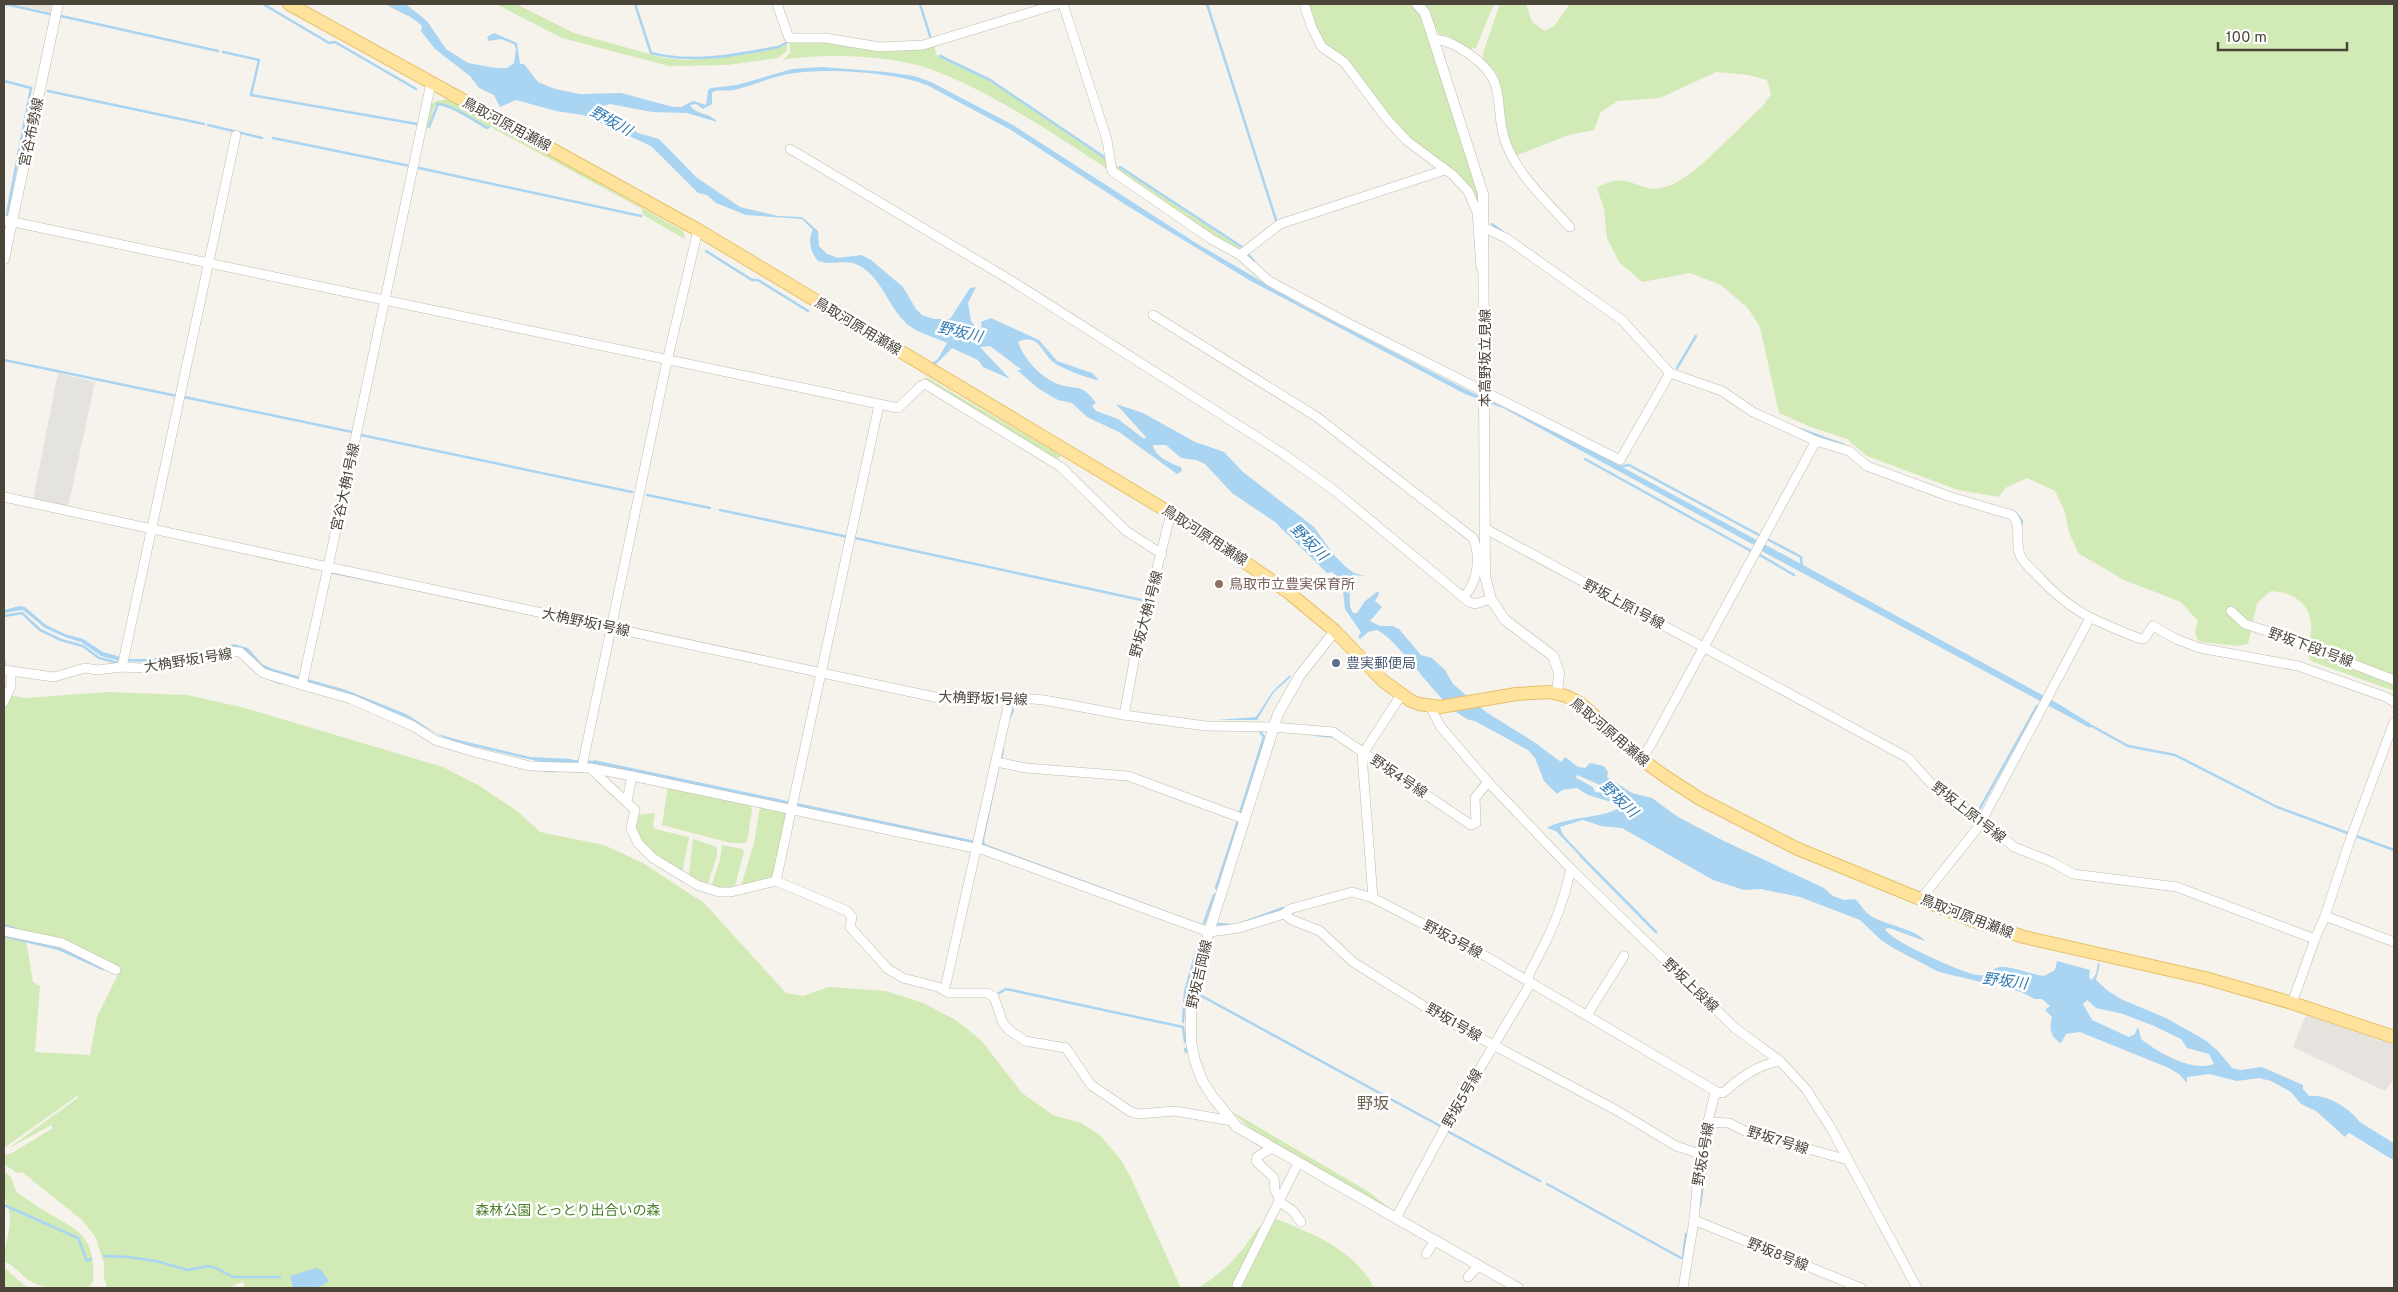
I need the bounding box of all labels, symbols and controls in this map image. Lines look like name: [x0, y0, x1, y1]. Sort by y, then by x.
scale bar: [2218, 20, 2347, 52]
text: 100 m: [2226, 29, 2267, 48]
street label: 鳥取河原用瀬線: [459, 95, 554, 156]
street label: 宮谷布勢線: [17, 96, 48, 168]
water label: 野坂川: [586, 103, 636, 142]
street label: 鳥取河原用瀬線: [811, 295, 904, 360]
street label: 本高野坂立見線: [1478, 309, 1495, 407]
water label: 野坂川: [936, 319, 986, 348]
street label: 宮谷大桷1号線: [328, 442, 364, 533]
street label: 鳥取河原用瀬線: [1158, 502, 1250, 570]
water label: 野坂川: [1285, 520, 1332, 567]
street label: 野坂大桷1号線: [1127, 569, 1167, 660]
place label: 鳥取市立豊実保育所: [1229, 577, 1355, 594]
street label: 野坂上原1号線: [1580, 577, 1667, 634]
marker: 鳥取市立豊実保育所: [1213, 578, 1225, 590]
street label: 大桷野坂1号線: [540, 605, 631, 641]
street label: 野坂下段1号線: [2266, 625, 2355, 672]
street label: 大桷野坂1号線: [143, 645, 234, 677]
place label: 豊実郵便局: [1346, 656, 1416, 673]
marker: 豊実郵便局: [1330, 657, 1342, 669]
street label: 大桷野坂1号線: [938, 688, 1028, 710]
street label: 鳥取河原用瀬線: [1566, 695, 1652, 771]
street label: 野坂4号線: [1367, 752, 1430, 802]
water label: 野坂川: [1595, 778, 1642, 824]
street label: 野坂上原1号線: [1928, 779, 2008, 847]
street label: 鳥取河原用瀬線: [1918, 892, 2015, 943]
street label: 野坂3号線: [1420, 918, 1485, 963]
street label: 野坂吉岡線: [1184, 938, 1217, 1010]
street label: 野坂上段線: [1659, 956, 1721, 1017]
water label: 野坂川: [1981, 970, 2030, 995]
street label: 野坂1号線: [1422, 1001, 1484, 1046]
street label: 野坂5号線: [1440, 1066, 1487, 1131]
district label: 野坂: [1357, 1095, 1389, 1115]
street label: 野坂6号線: [1691, 1121, 1718, 1187]
street label: 野坂7号線: [1745, 1124, 1810, 1159]
park label: 森林公園 とっとり出合いの森: [476, 1203, 660, 1220]
street label: 野坂8号線: [1744, 1235, 1811, 1275]

